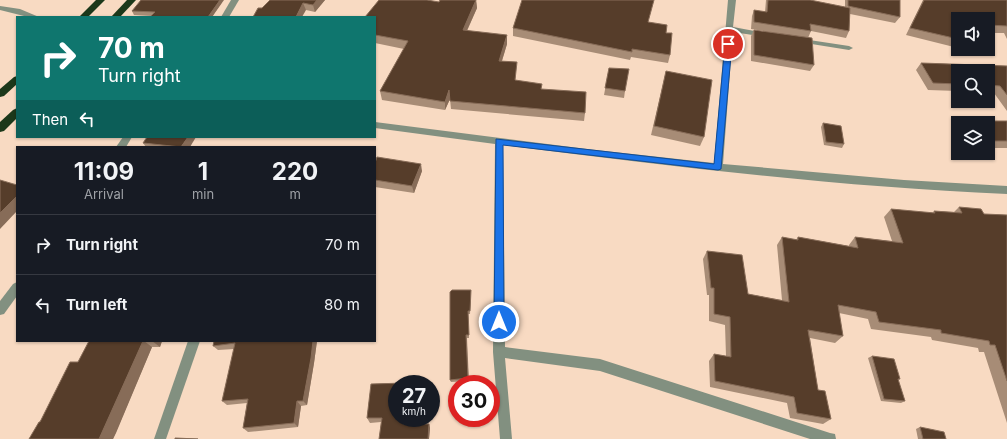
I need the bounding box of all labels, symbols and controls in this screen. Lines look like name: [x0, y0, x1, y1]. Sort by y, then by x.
map controls: [951, 12, 995, 160]
button: sound: [951, 12, 995, 56]
pin: [711, 27, 745, 61]
text: 70 m: [98, 31, 165, 65]
icon: right: [32, 32, 84, 84]
icon: arrive: [717, 33, 739, 55]
button: search: [951, 64, 995, 108]
text: Turn right: [98, 65, 181, 86]
icon: left: [76, 108, 98, 130]
text: Then: [32, 110, 68, 129]
button: layers: [951, 116, 995, 160]
text: 11:09: [74, 157, 134, 186]
text: 1: [198, 157, 208, 186]
text: 220: [272, 157, 318, 186]
text: Arrival: [84, 186, 124, 202]
text: min: [192, 186, 214, 202]
text: m: [289, 186, 301, 202]
icon: right: [32, 234, 54, 256]
text: Turn right: [66, 235, 138, 254]
text: 70 m: [325, 235, 360, 254]
icon: left: [32, 294, 54, 316]
text: Turn left: [66, 295, 127, 314]
text: 80 m: [324, 295, 360, 314]
position arrow: [478, 301, 520, 343]
speed limit sign: 30: [448, 375, 500, 427]
text: 27: [402, 384, 426, 408]
text: km/h: [402, 405, 426, 417]

